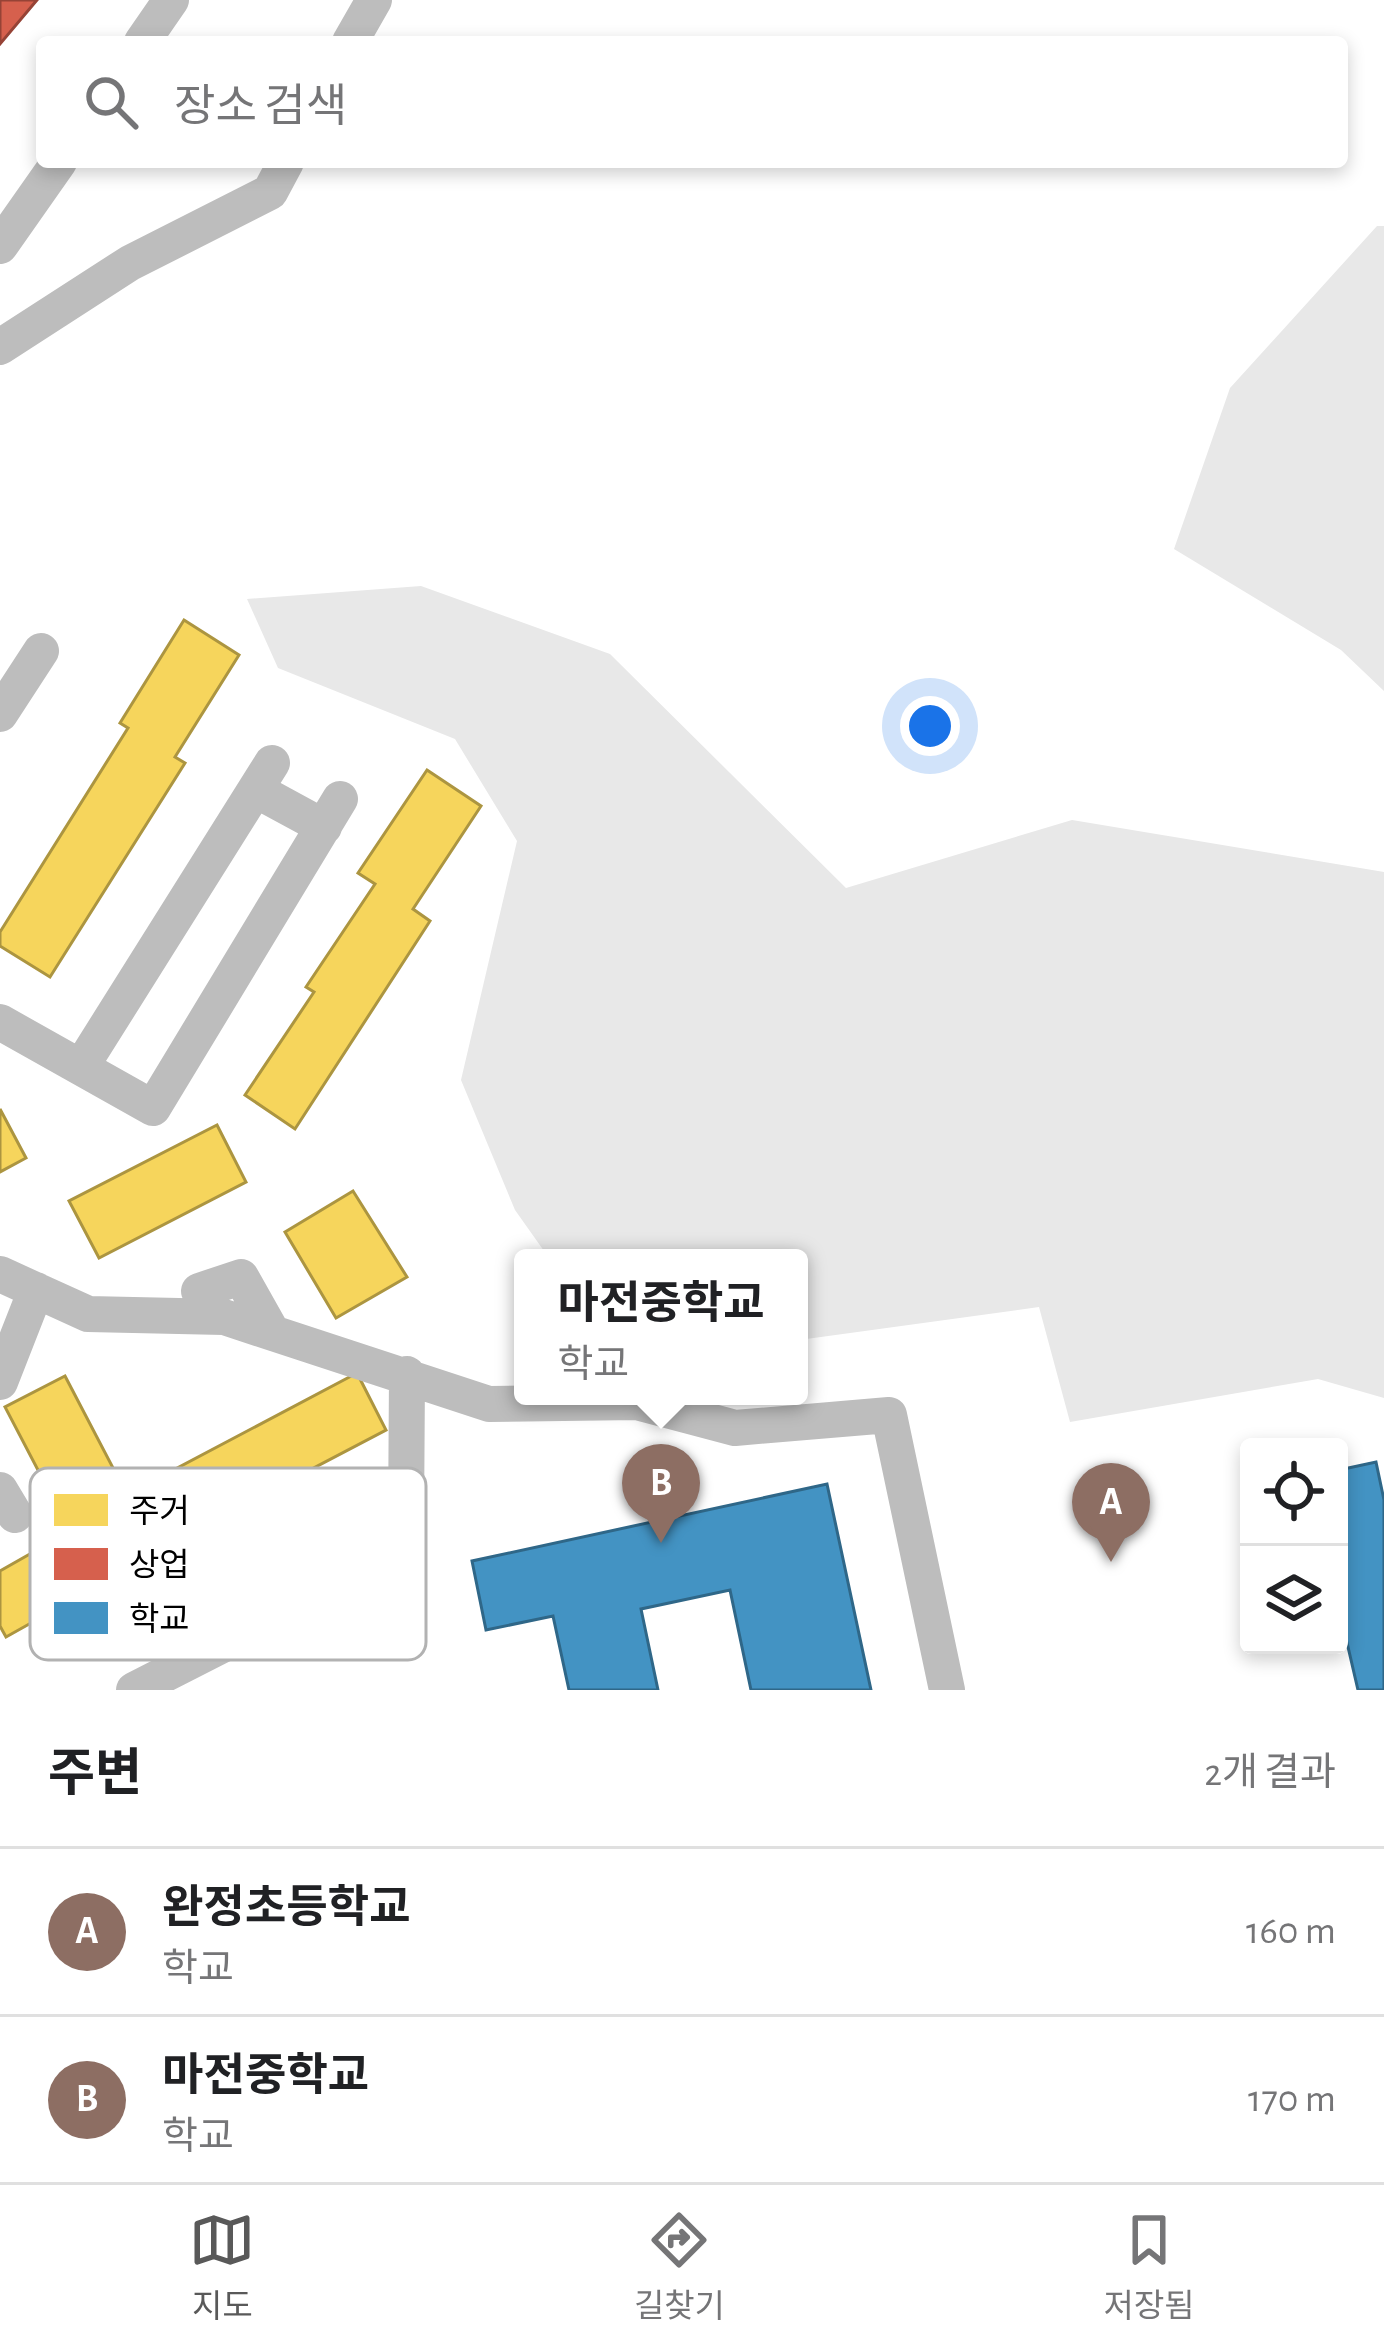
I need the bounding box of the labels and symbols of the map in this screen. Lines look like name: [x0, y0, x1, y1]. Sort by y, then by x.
your location: [900, 696, 960, 756]
pin: B: [622, 1444, 700, 1543]
pin: A: [1072, 1463, 1150, 1562]
legend: [30, 1468, 426, 1660]
text: 주거: [129, 1494, 190, 1529]
text: 상업: [129, 1548, 190, 1583]
text: 학교: [129, 1602, 190, 1637]

